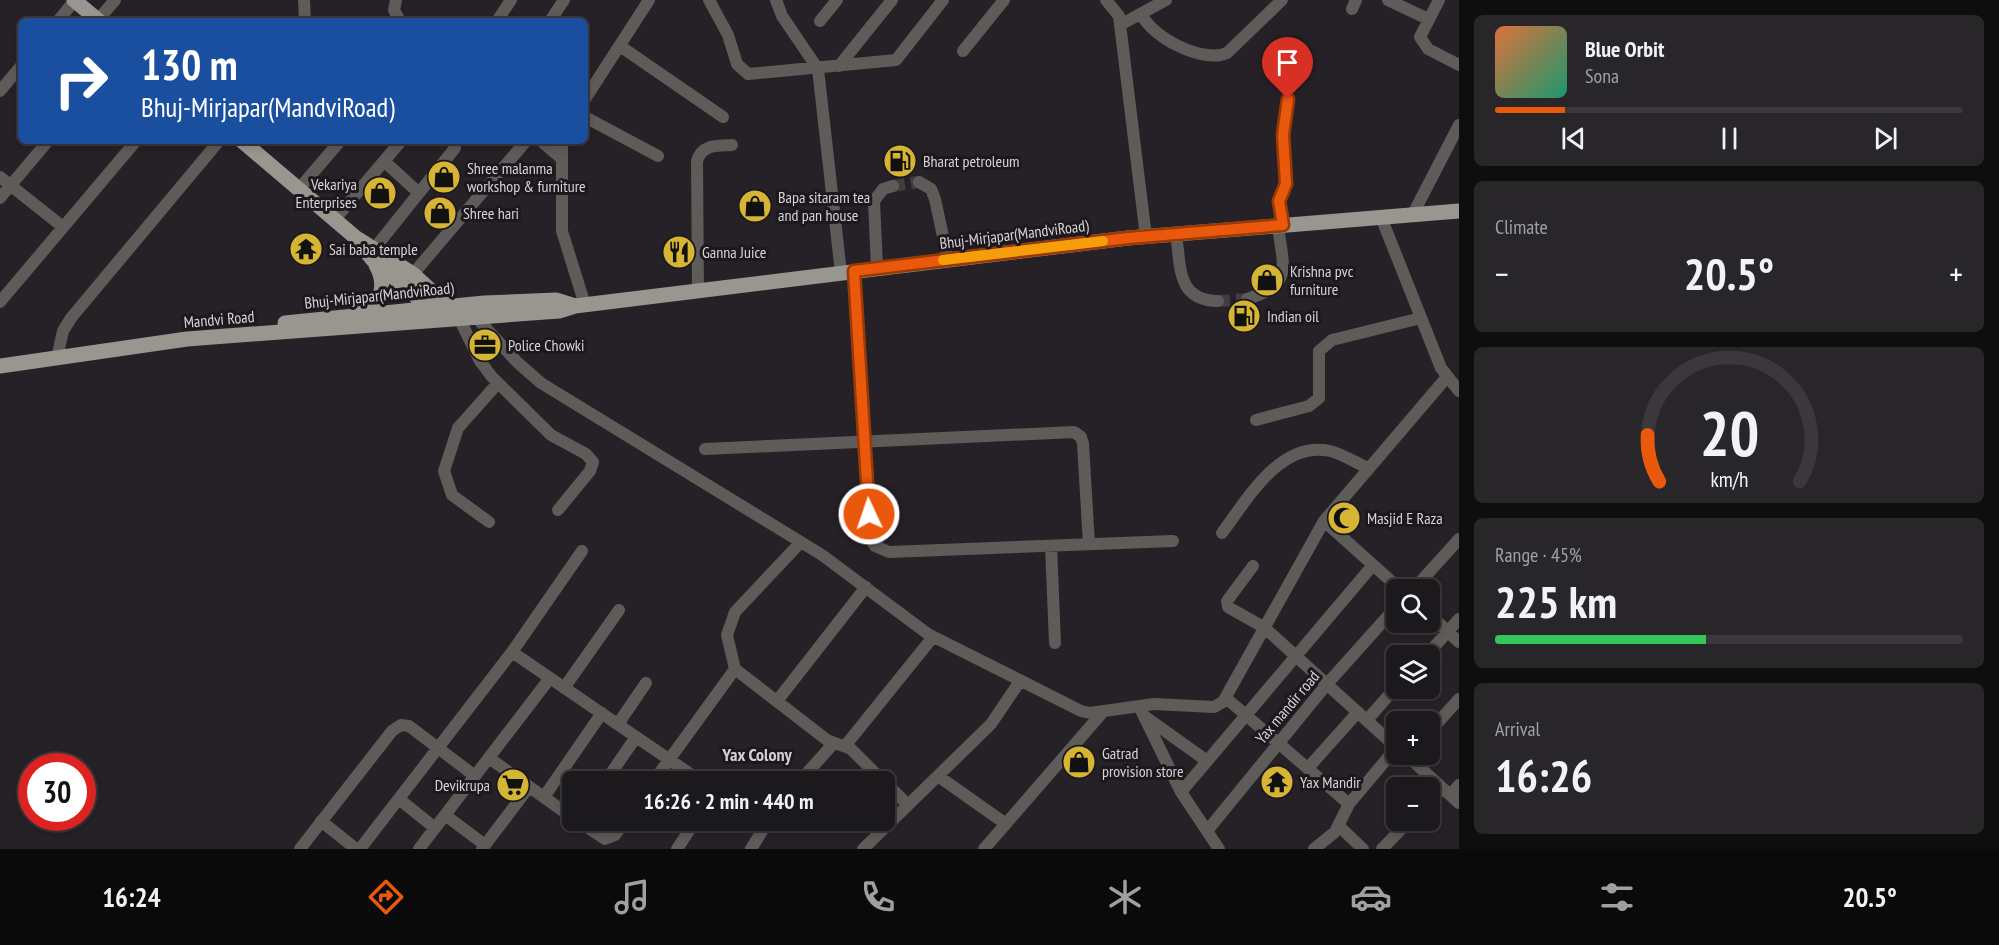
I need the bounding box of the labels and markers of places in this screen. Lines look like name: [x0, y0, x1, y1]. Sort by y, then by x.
pin: [1262, 37, 1313, 99]
fuel station icon: Bharat petroleum: [882, 143, 918, 179]
place label: Bharat petroleum: [923, 151, 1020, 171]
place label: Shree malanma workshop & furniture: [467, 158, 586, 196]
shop icon: Shree malanma workshop & furniture: [426, 159, 462, 195]
place label: Vekariya Enterprises: [296, 174, 357, 212]
shop icon: Vekariya Enterprises: [362, 175, 398, 211]
place label: Bapa sitaram tea and pan house: [778, 187, 870, 225]
shop icon: Bapa sitaram tea and pan house: [737, 188, 773, 224]
shop icon: Shree hari: [422, 195, 458, 231]
place label: Shree hari: [463, 203, 519, 223]
temple icon: Sai baba temple: [288, 231, 324, 267]
restaurant icon: Ganna Juice: [661, 234, 697, 270]
place label: Sai baba temple: [329, 239, 418, 259]
place label: Ganna Juice: [702, 242, 766, 262]
place label: Krishna pvc furniture: [1290, 261, 1354, 299]
shop icon: Krishna pvc furniture: [1249, 262, 1285, 298]
fuel station icon: Indian oil: [1226, 298, 1262, 334]
place label: Indian oil: [1267, 306, 1319, 326]
office icon: Police Chowki: [467, 327, 503, 363]
place label: Police Chowki: [508, 335, 585, 355]
mosque icon: Masjid E Raza: [1326, 500, 1362, 536]
place label: Masjid E Raza: [1367, 508, 1443, 528]
place label: Gatrad provision store: [1102, 743, 1184, 781]
shop icon: Gatrad provision store: [1061, 744, 1097, 780]
temple icon: Yax Mandir: [1259, 764, 1295, 800]
supermarket icon: Devikrupa: [495, 767, 531, 803]
place label: Yax Mandir: [1300, 772, 1361, 792]
place label: Devikrupa: [435, 775, 490, 795]

